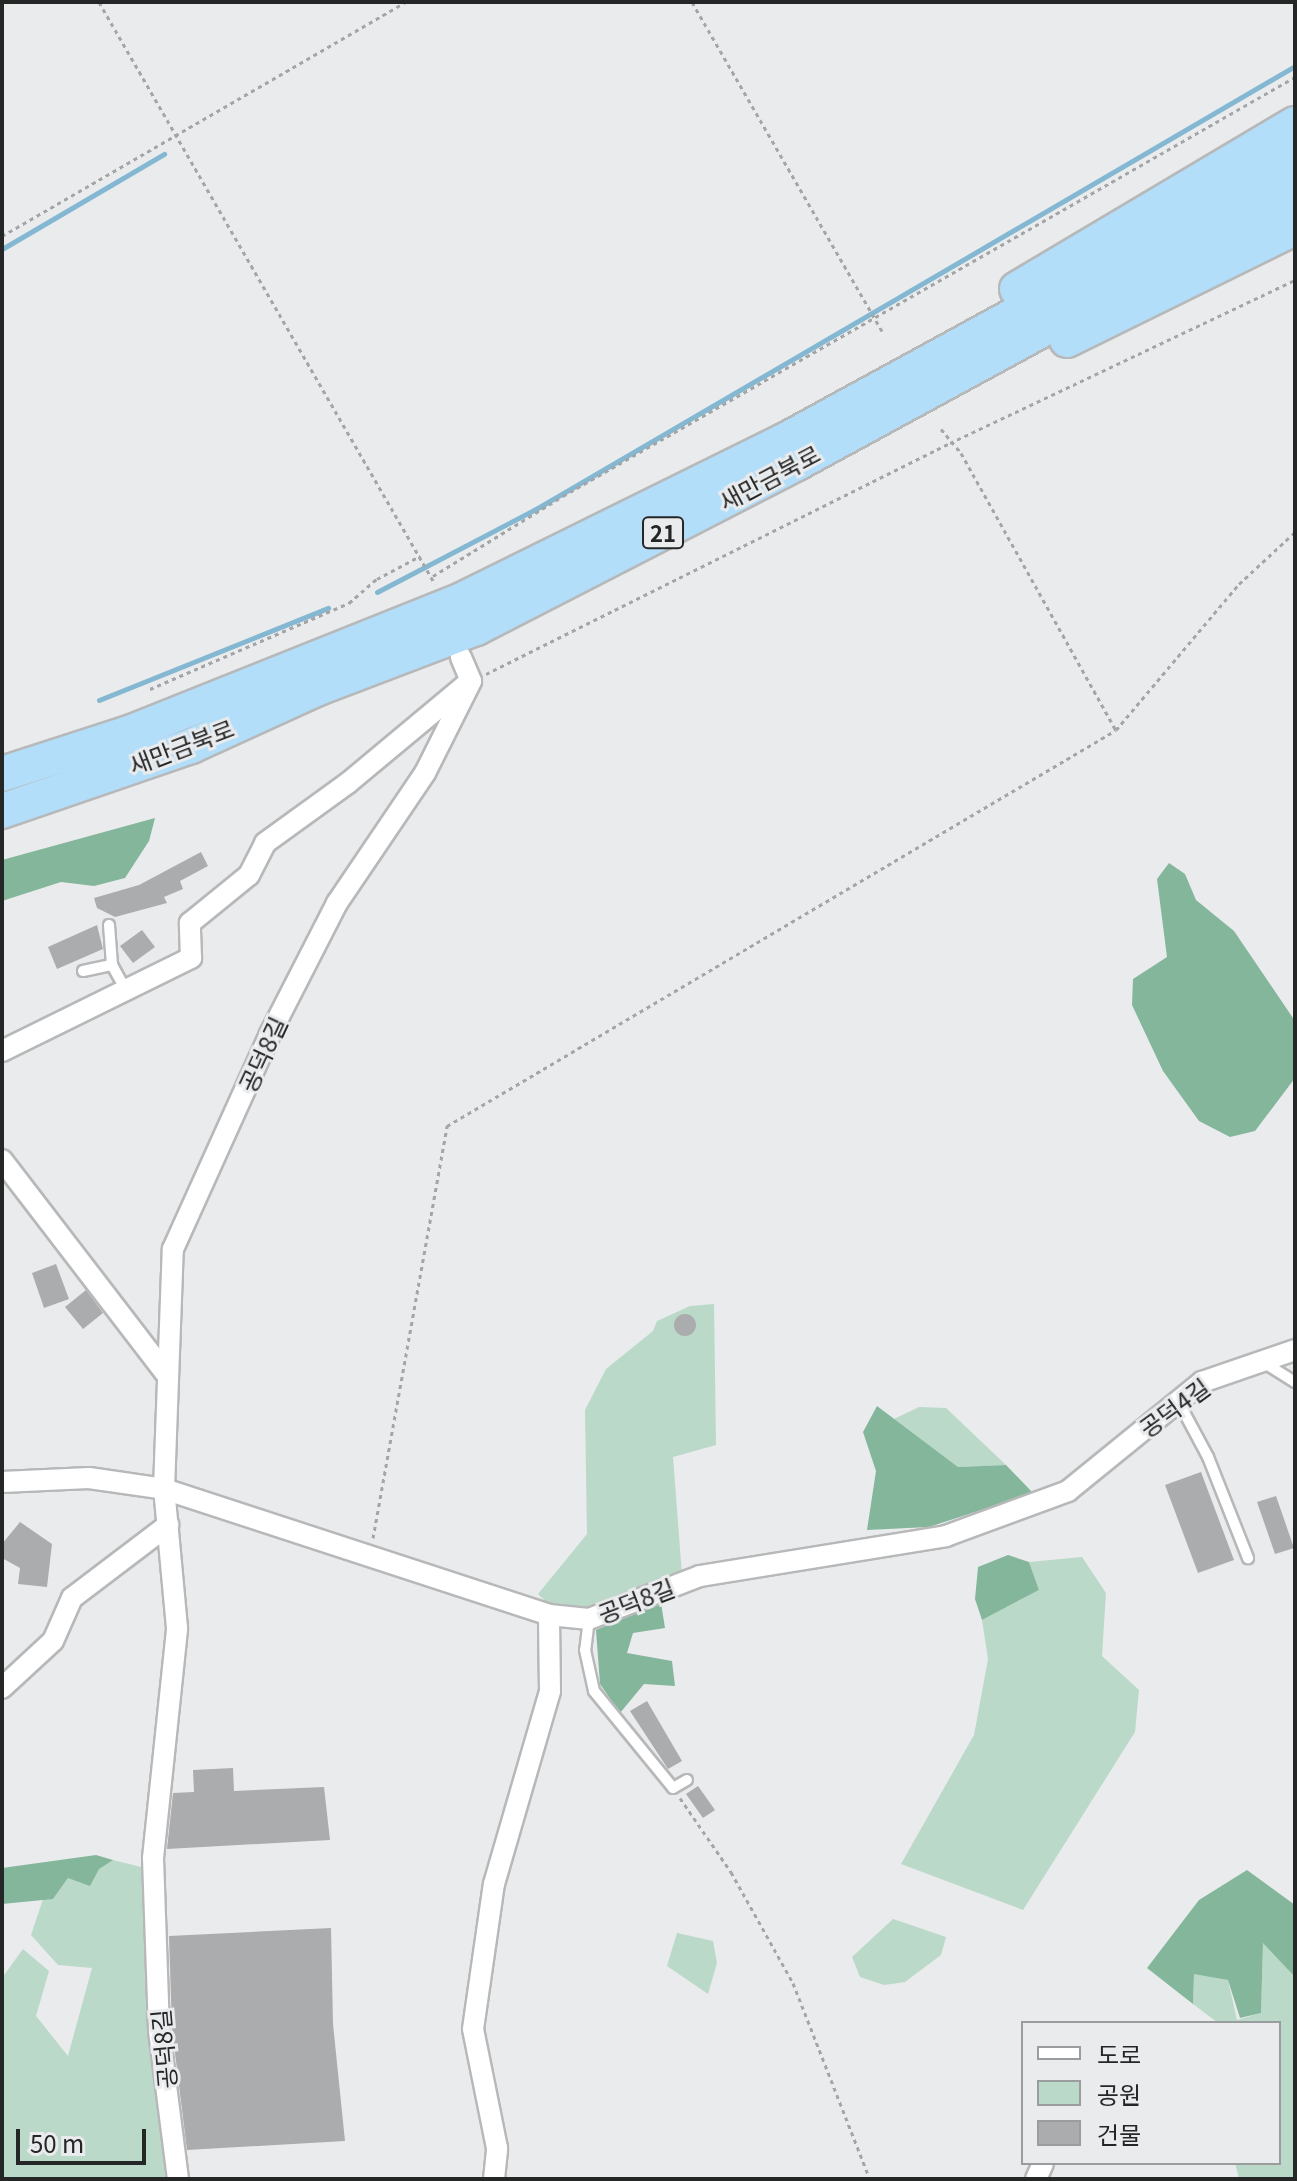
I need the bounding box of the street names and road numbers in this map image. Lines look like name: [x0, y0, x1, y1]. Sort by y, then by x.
street label: 새만금북로: [714, 438, 824, 516]
road number: 21: [641, 515, 685, 551]
street label: 새만금북로: [124, 713, 238, 779]
street label: 공덕8길: [232, 1012, 292, 1096]
street label: 공덕4길: [1133, 1372, 1215, 1442]
street label: 공덕8길: [594, 1572, 678, 1628]
street label: 공덕8길: [145, 2008, 181, 2090]

